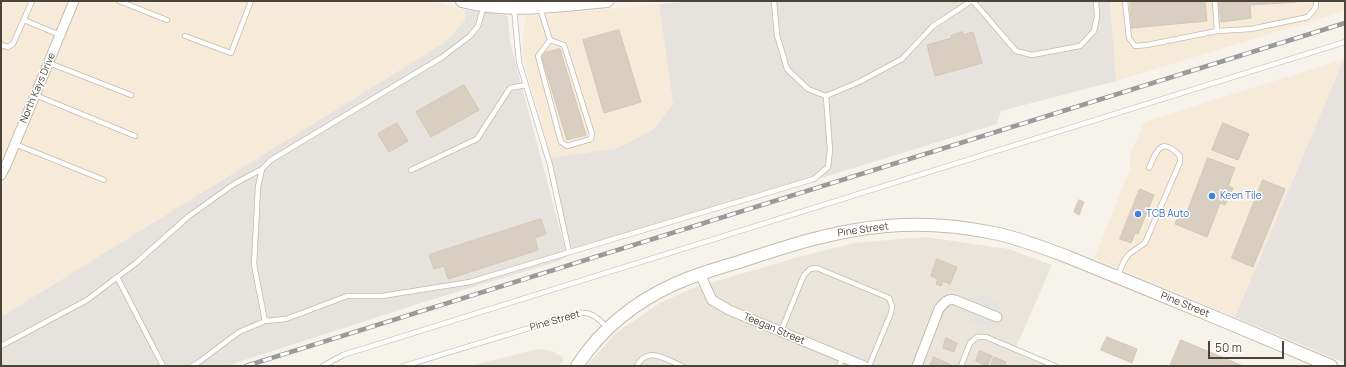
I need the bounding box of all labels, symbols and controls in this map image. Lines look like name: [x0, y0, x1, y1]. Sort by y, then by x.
street label: North Kays Drive: [18, 51, 58, 125]
place label: Keen Tile: [1220, 190, 1261, 202]
marker: Keen Tile: [1207, 191, 1217, 201]
place label: TCB Auto: [1146, 208, 1189, 220]
marker: TCB Auto: [1133, 209, 1143, 219]
street label: Pine Street: [837, 220, 889, 240]
street label: Pine Street: [1159, 290, 1211, 320]
street label: Pine Street: [529, 308, 581, 334]
street label: Teegan Street: [741, 311, 807, 347]
scale bar: [1210, 333, 1286, 359]
text: 50 m: [1215, 339, 1242, 356]

